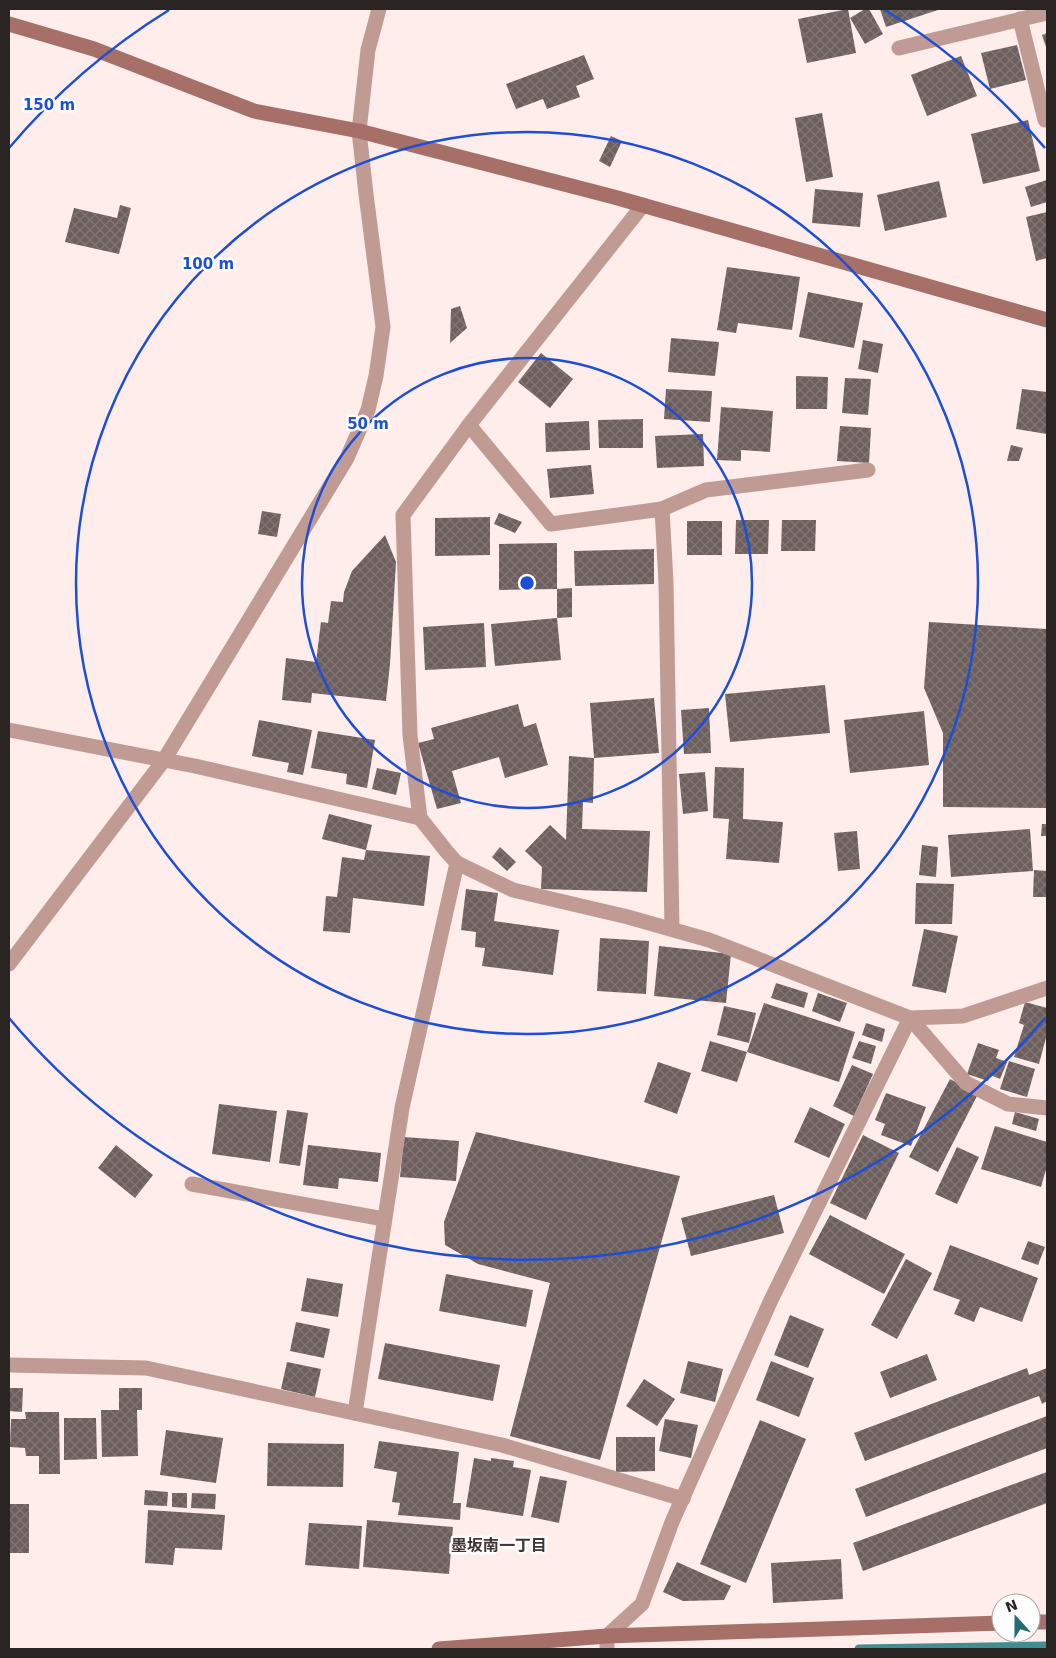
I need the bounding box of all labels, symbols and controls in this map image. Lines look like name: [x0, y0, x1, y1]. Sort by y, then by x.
text: 150 m: [23, 96, 75, 114]
text: 100 m: [182, 255, 234, 273]
text: 50 m: [347, 415, 389, 433]
centre of rings: [518, 574, 536, 592]
district label: 墨坂南一丁目: [451, 1536, 547, 1555]
north arrow: [991, 1593, 1041, 1643]
text: N: [1003, 1596, 1020, 1615]

